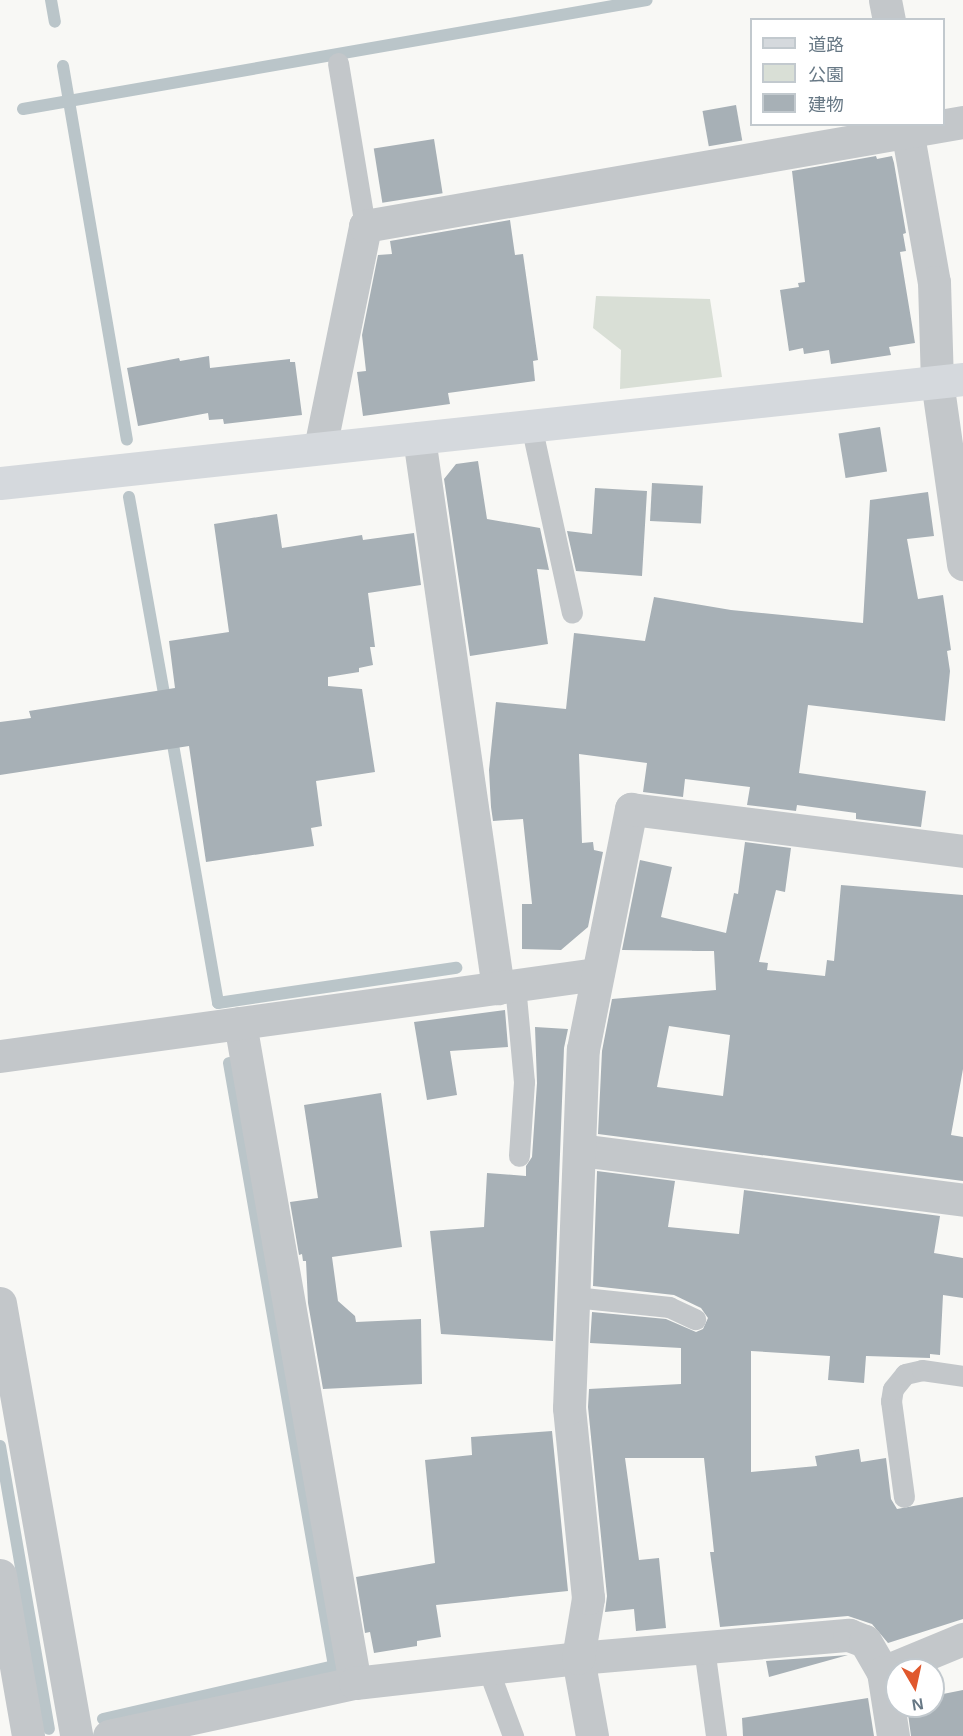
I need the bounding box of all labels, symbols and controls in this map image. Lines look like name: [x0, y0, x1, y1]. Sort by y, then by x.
legend: [750, 18, 945, 126]
text: 道路: [808, 35, 844, 55]
text: 公園: [808, 65, 844, 85]
text: 建物: [808, 95, 844, 115]
north arrow: [885, 1658, 945, 1718]
text: N: [911, 1695, 925, 1714]

